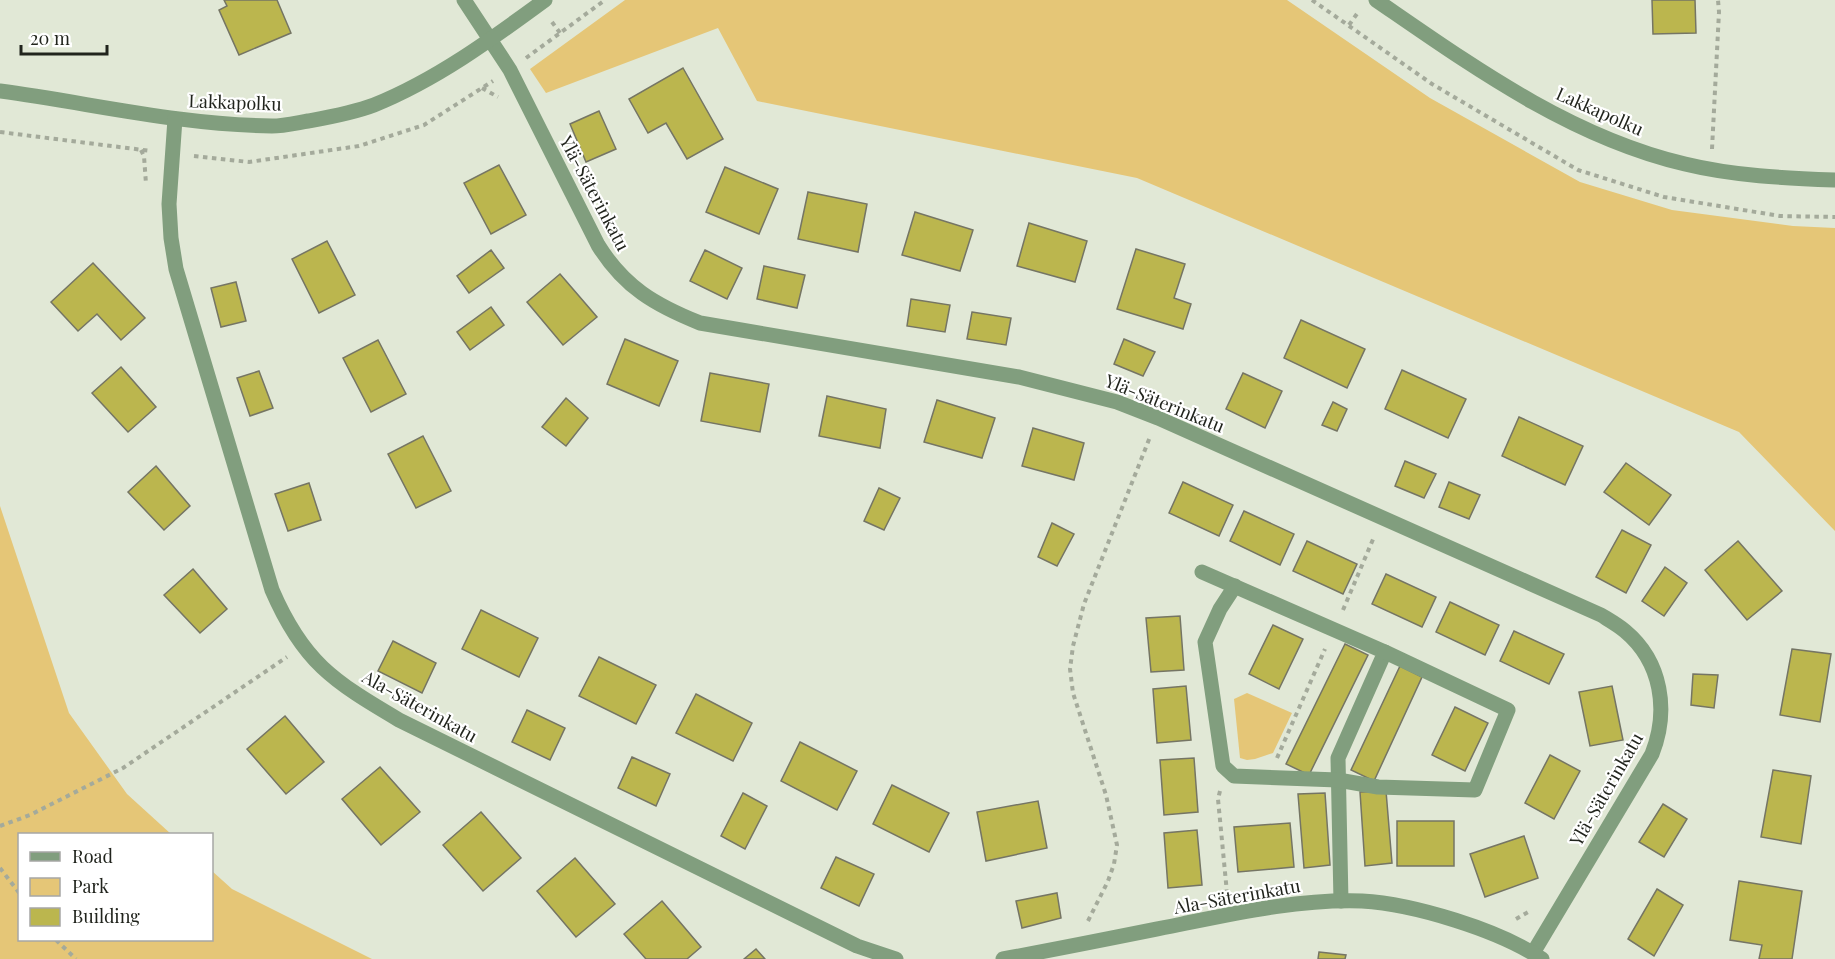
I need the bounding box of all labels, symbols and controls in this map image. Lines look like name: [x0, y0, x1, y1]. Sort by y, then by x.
scale bar: [21, 18, 106, 56]
text: 20 m: [30, 26, 70, 50]
street label: Lakkapolku: [1553, 81, 1648, 141]
street label: Lakkapolku: [188, 88, 283, 116]
street label: Ylä-Säterinkatu: [554, 130, 636, 255]
street label: Ylä-Säterinkatu: [1101, 368, 1229, 438]
street label: Ala-Säterinkatu: [357, 664, 482, 748]
street label: Ylä-Säterinkatu: [1563, 728, 1648, 851]
legend: [18, 833, 213, 941]
text: Road: [72, 844, 113, 868]
street label: Ala-Säterinkatu: [1171, 873, 1303, 919]
text: Park: [72, 874, 109, 898]
text: Building: [72, 904, 140, 928]

